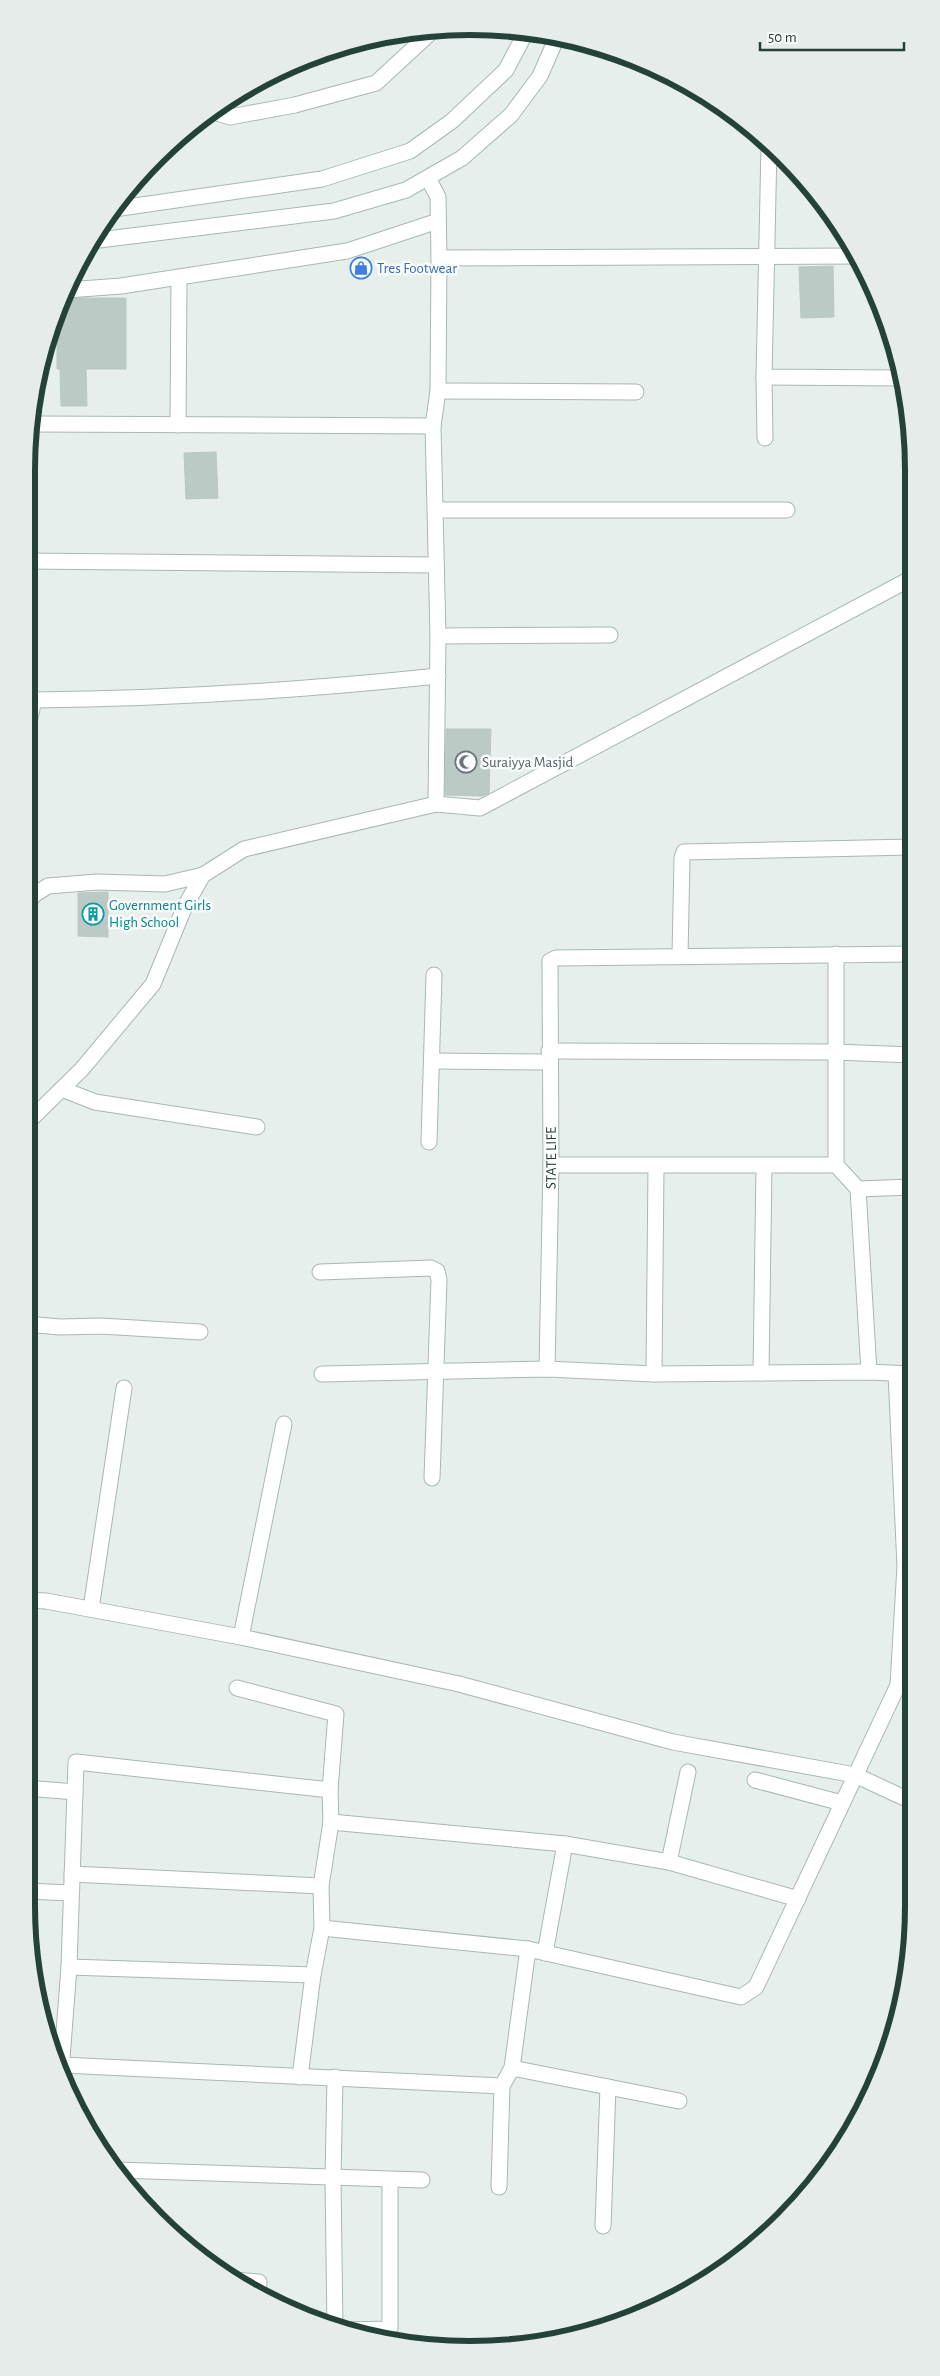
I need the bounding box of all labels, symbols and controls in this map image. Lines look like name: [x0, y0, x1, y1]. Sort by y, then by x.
scale bar: [760, 20, 904, 52]
text: 50 m: [768, 30, 797, 45]
shop icon: Tres Footwear: [349, 256, 373, 280]
place label: Tres Footwear: [377, 261, 457, 276]
mosque icon: Suraiyya Masjid: [454, 750, 478, 774]
place label: Suraiyya Masjid: [482, 755, 574, 770]
place label: Government Girls High School: [109, 898, 211, 930]
building icon: Government Girls High School: [81, 902, 105, 926]
street label: STATE LIFE: [544, 1127, 559, 1189]

